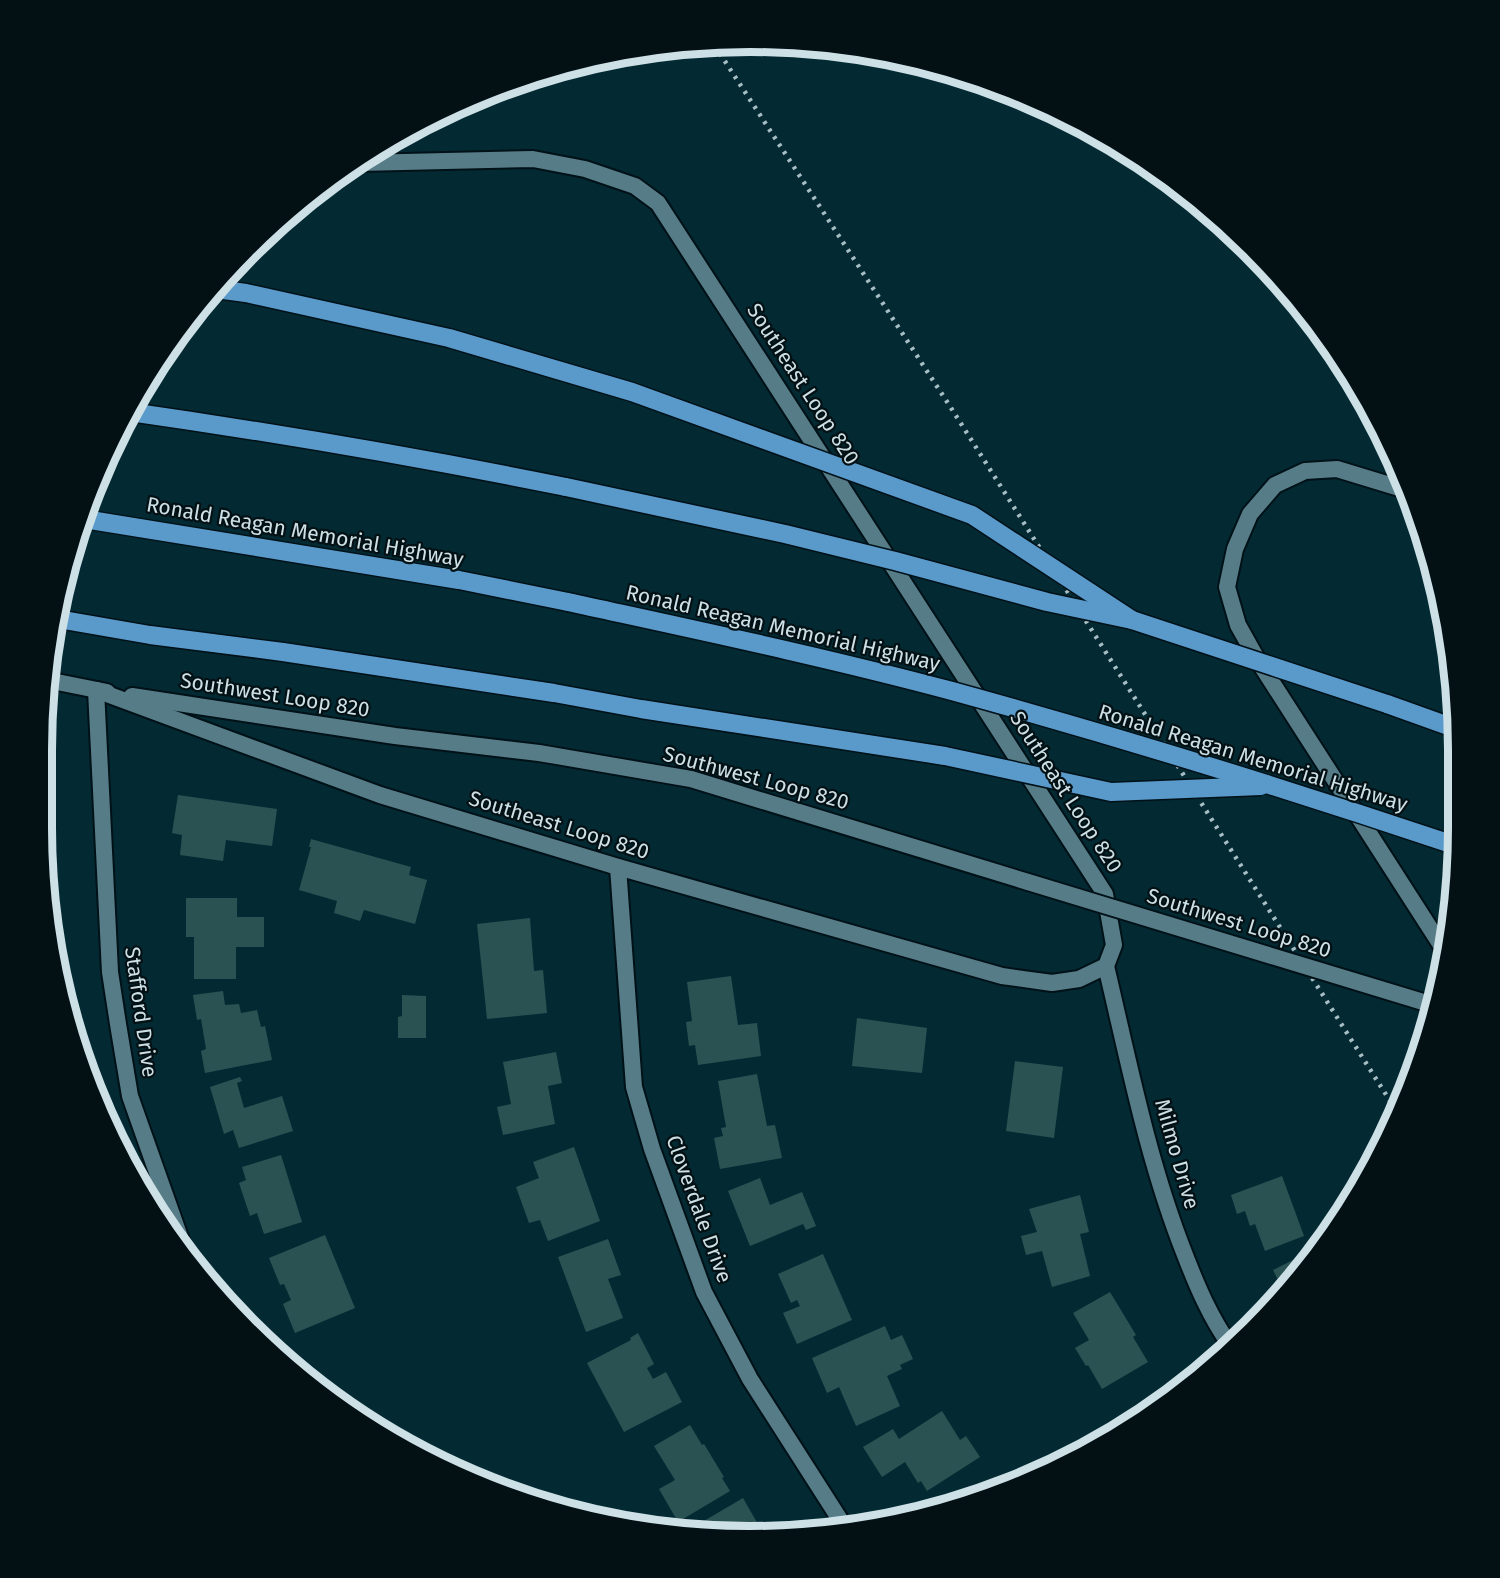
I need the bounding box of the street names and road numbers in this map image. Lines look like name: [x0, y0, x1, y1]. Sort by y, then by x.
street label: Southeast Loop 820: [741, 298, 865, 470]
street label: Ronald Reagan Memorial Highway: [144, 491, 466, 573]
street label: Ronald Reagan Memorial Highway: [623, 579, 943, 677]
street label: Southwest Loop 820: [179, 667, 371, 723]
street label: Ronald Reagan Memorial Highway: [1095, 699, 1411, 818]
street label: Southeast Loop 820: [1004, 706, 1128, 878]
street label: Southwest Loop 820: [660, 741, 852, 815]
street label: Southeast Loop 820: [466, 785, 652, 865]
street label: Southwest Loop 820: [1144, 883, 1334, 963]
street label: Stafford Drive: [119, 945, 163, 1079]
street label: Milmo Drive: [1149, 1096, 1205, 1212]
street label: Cloverdale Drive: [660, 1132, 738, 1286]

